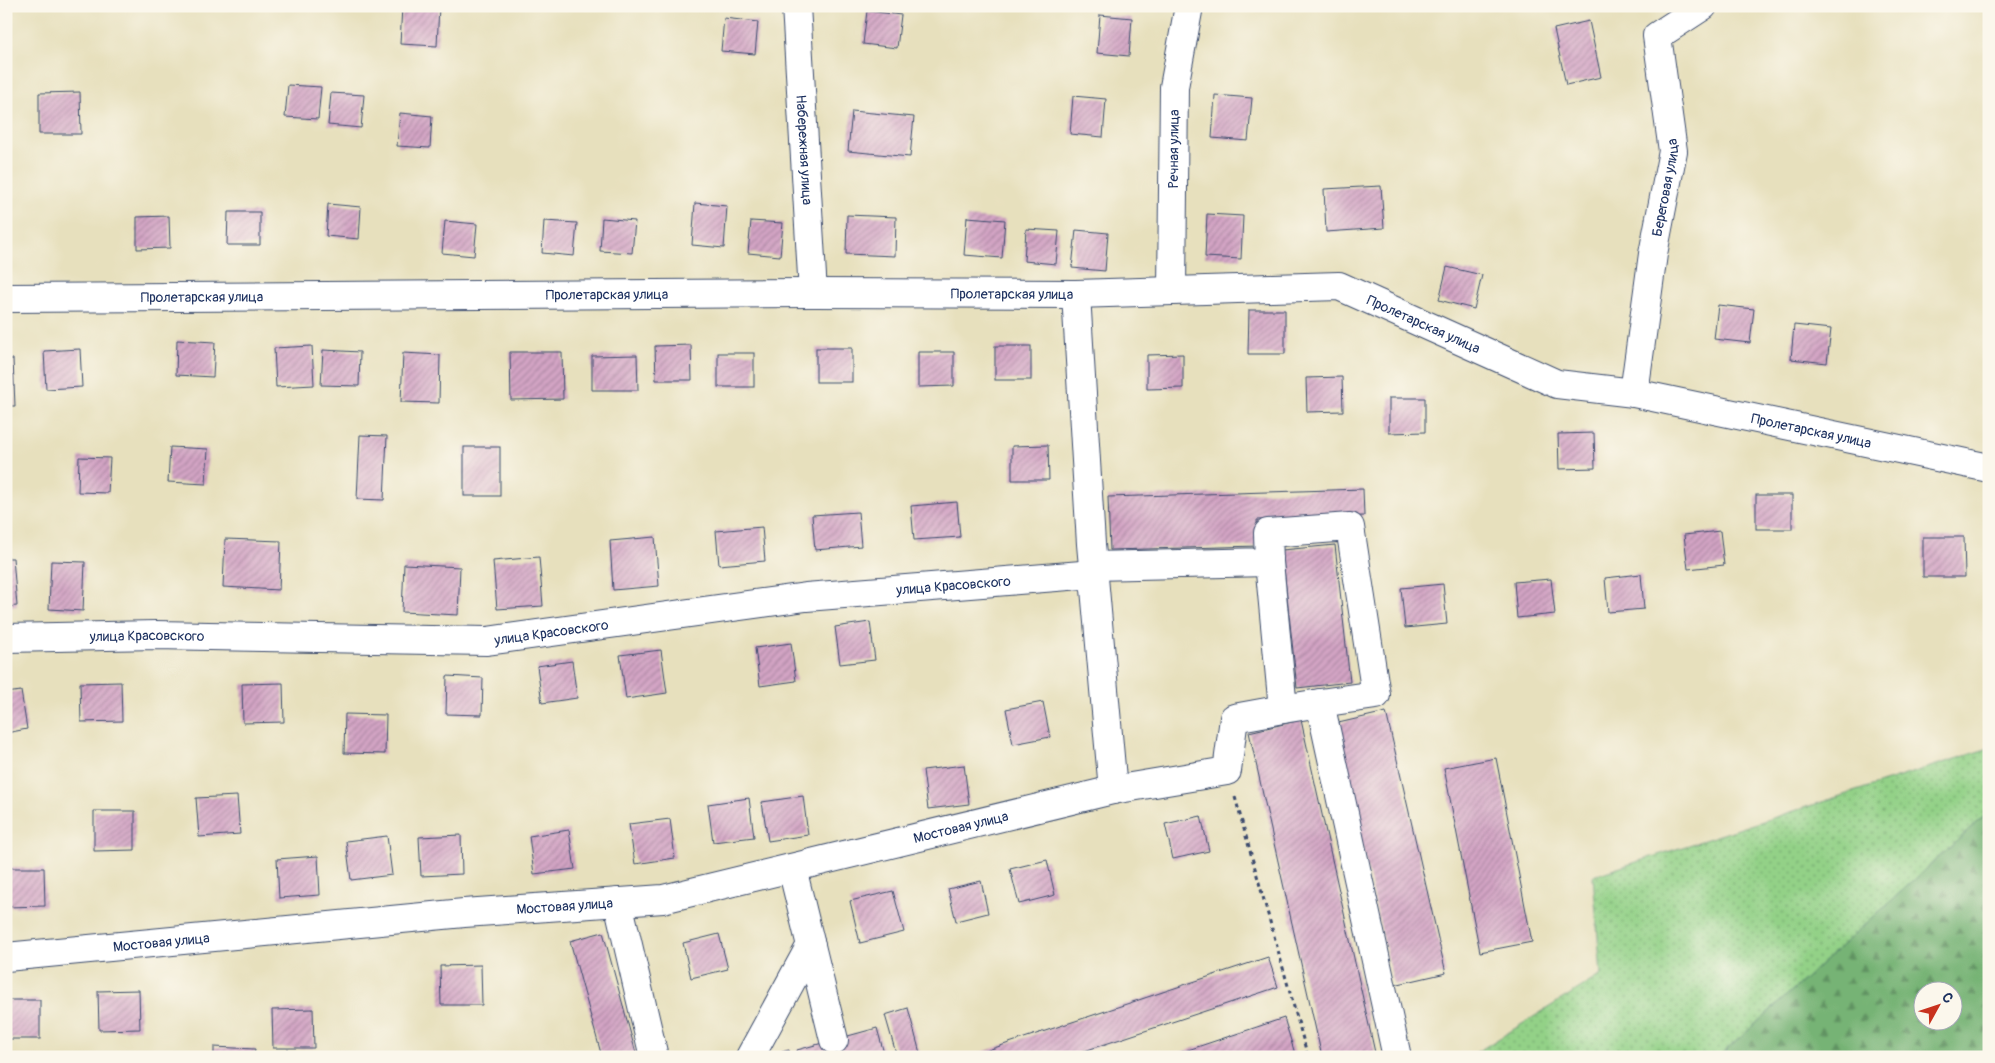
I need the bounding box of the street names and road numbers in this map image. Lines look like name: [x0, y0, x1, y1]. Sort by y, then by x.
street label: Набережная улица: [792, 94, 816, 205]
street label: Речная улица: [1165, 109, 1183, 189]
street label: Береговая улица: [1649, 138, 1682, 238]
street label: Пролетарская улица: [546, 286, 668, 304]
street label: Пролетарская улица: [951, 286, 1073, 303]
street label: Пролетарская улица: [141, 288, 263, 306]
street label: Пролетарская улица: [1364, 292, 1483, 357]
street label: Пролетарская улица: [1750, 410, 1873, 452]
street label: улица Красовского: [895, 573, 1012, 599]
street label: улица Красовского: [492, 616, 610, 649]
street label: улица Красовского: [88, 627, 205, 645]
street label: Мостовая улица: [912, 808, 1010, 847]
street label: Мостовая улица: [516, 895, 614, 918]
street label: Мостовая улица: [112, 929, 210, 956]

